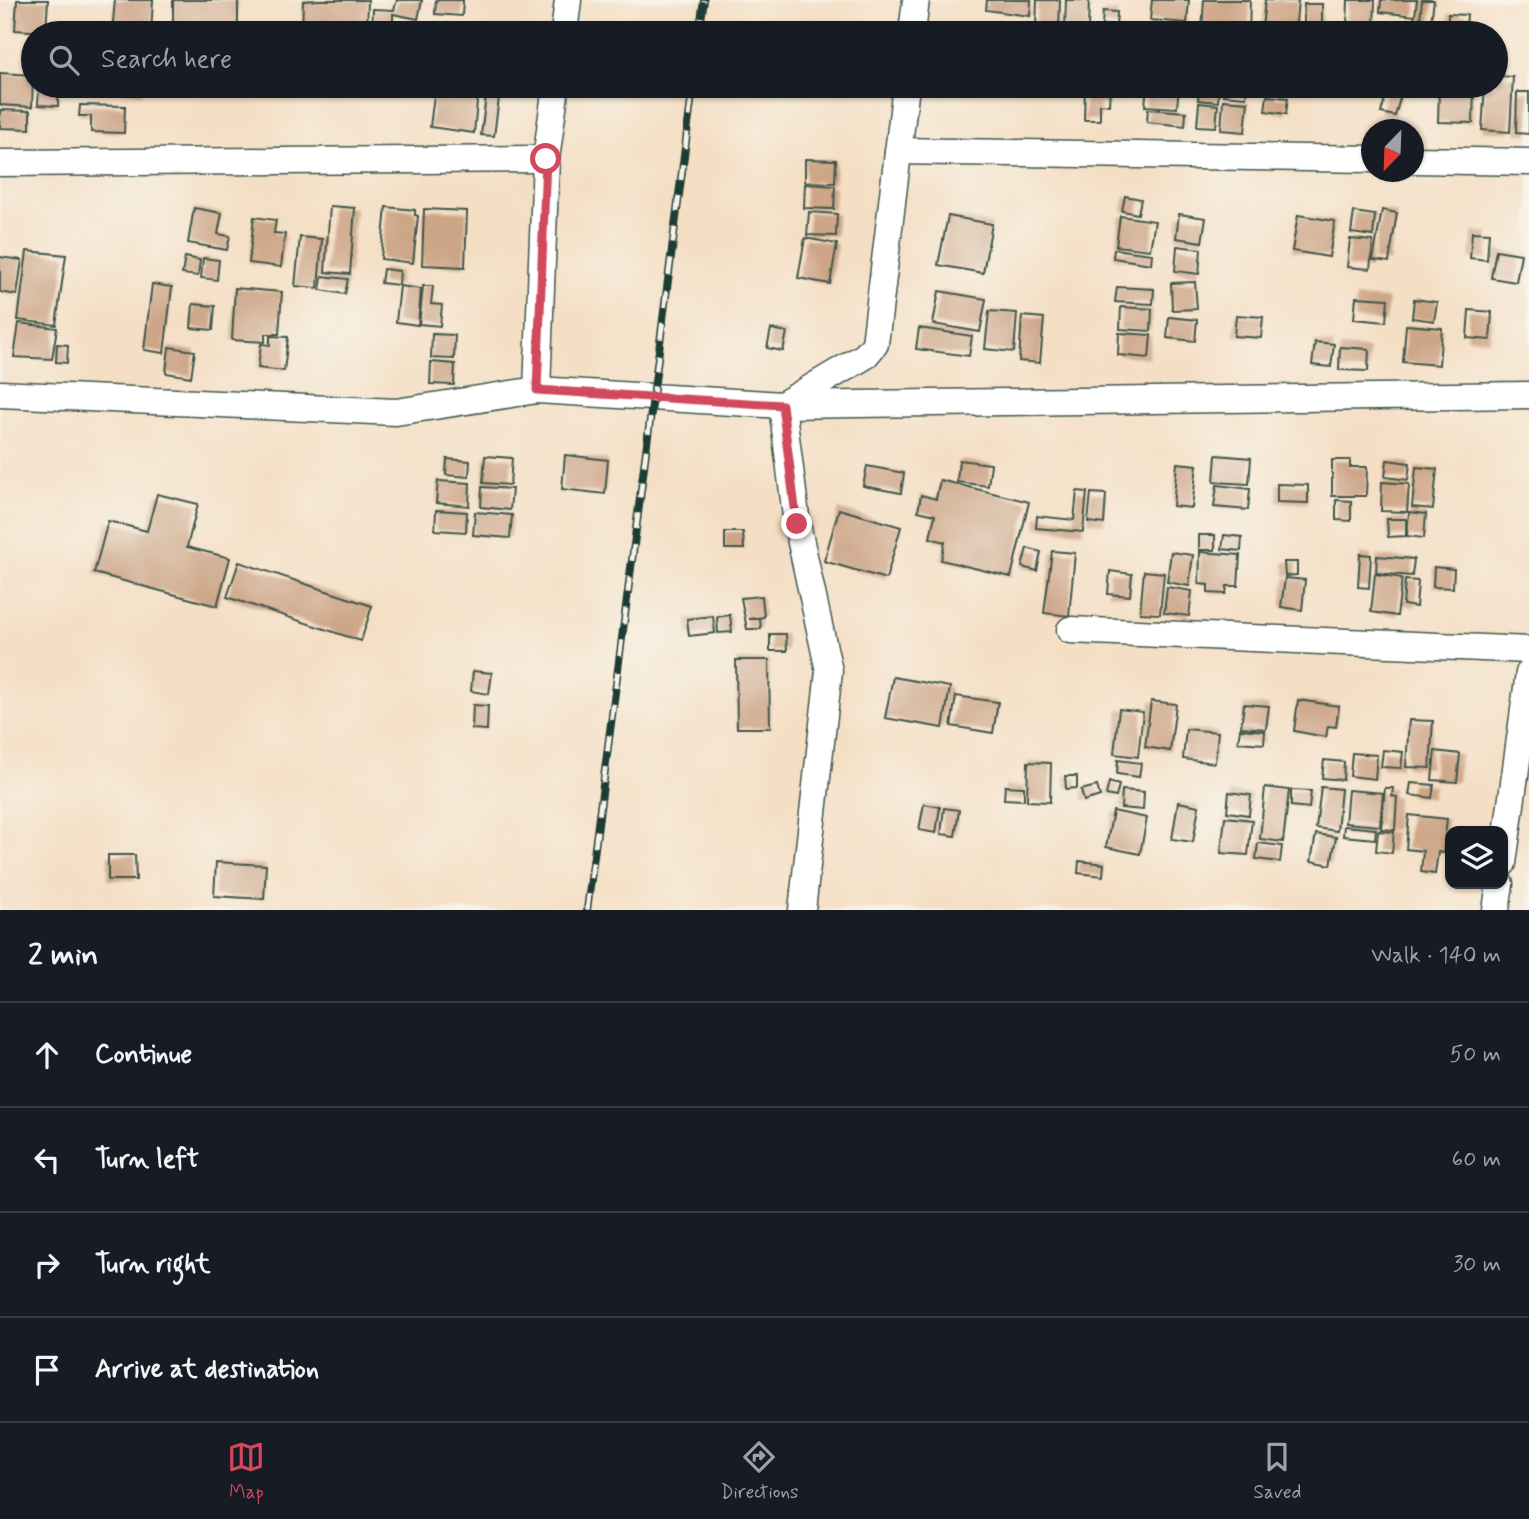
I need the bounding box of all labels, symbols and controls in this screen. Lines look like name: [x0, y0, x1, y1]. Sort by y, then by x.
search box: [21, 21, 1508, 98]
icon: search: [45, 41, 83, 79]
text: Search here: [101, 43, 232, 77]
north arrow: [1361, 119, 1424, 182]
route start: [530, 143, 561, 174]
route end: [781, 508, 812, 539]
map controls: [1445, 826, 1508, 889]
button: layers: [1445, 826, 1508, 889]
text: 2 min: [28, 936, 98, 975]
text: Walk · 140 m: [1371, 941, 1501, 971]
icon: ahead: [28, 1036, 66, 1074]
text: Continue: [95, 1038, 192, 1072]
text: 50 m: [1450, 1040, 1501, 1070]
icon: left: [28, 1141, 66, 1179]
text: Turn left: [95, 1143, 199, 1177]
text: 60 m: [1452, 1145, 1501, 1175]
icon: right: [28, 1246, 66, 1284]
text: Turn right: [95, 1248, 211, 1282]
text: 30 m: [1453, 1250, 1501, 1280]
icon: arrive: [28, 1351, 66, 1389]
text: Arrive at destination: [95, 1353, 319, 1387]
tab: Map: [227, 1438, 265, 1505]
tab: Directions: [720, 1438, 799, 1505]
tab: Saved: [1253, 1438, 1301, 1505]

